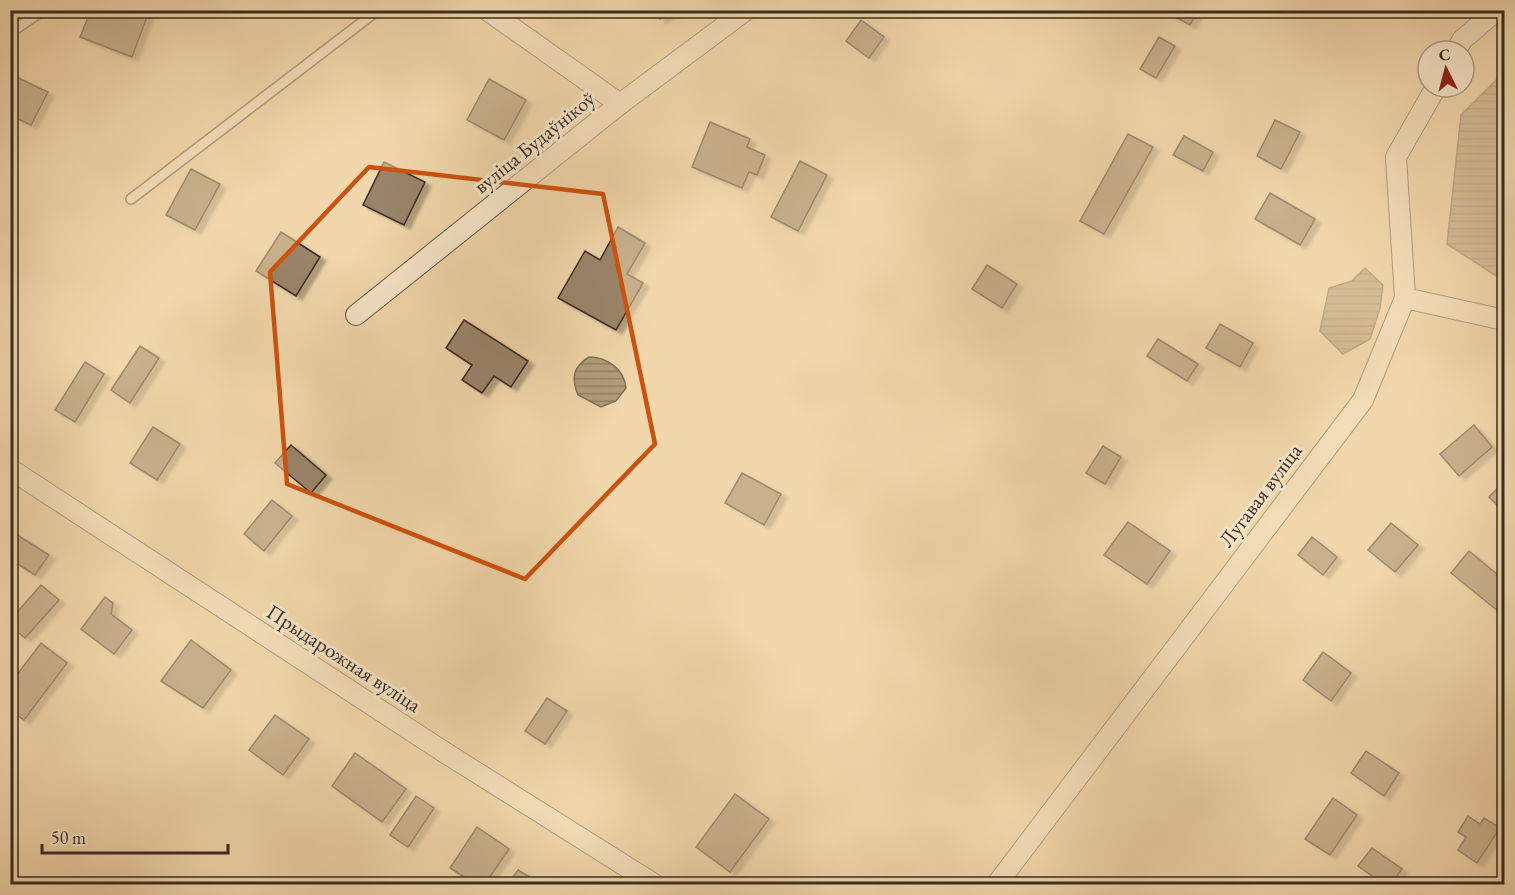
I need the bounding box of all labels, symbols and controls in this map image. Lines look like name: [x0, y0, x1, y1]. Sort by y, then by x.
north arrow: [1416, 39, 1476, 99]
text: С: [1438, 44, 1451, 66]
street label: вуліца Будаўнікоў: [468, 84, 601, 199]
street label: Лугавая вуліца: [1212, 437, 1308, 552]
street label: Прыдарожная вуліца: [262, 598, 427, 718]
scale bar: [42, 817, 228, 855]
text: 50 m: [51, 826, 86, 849]

